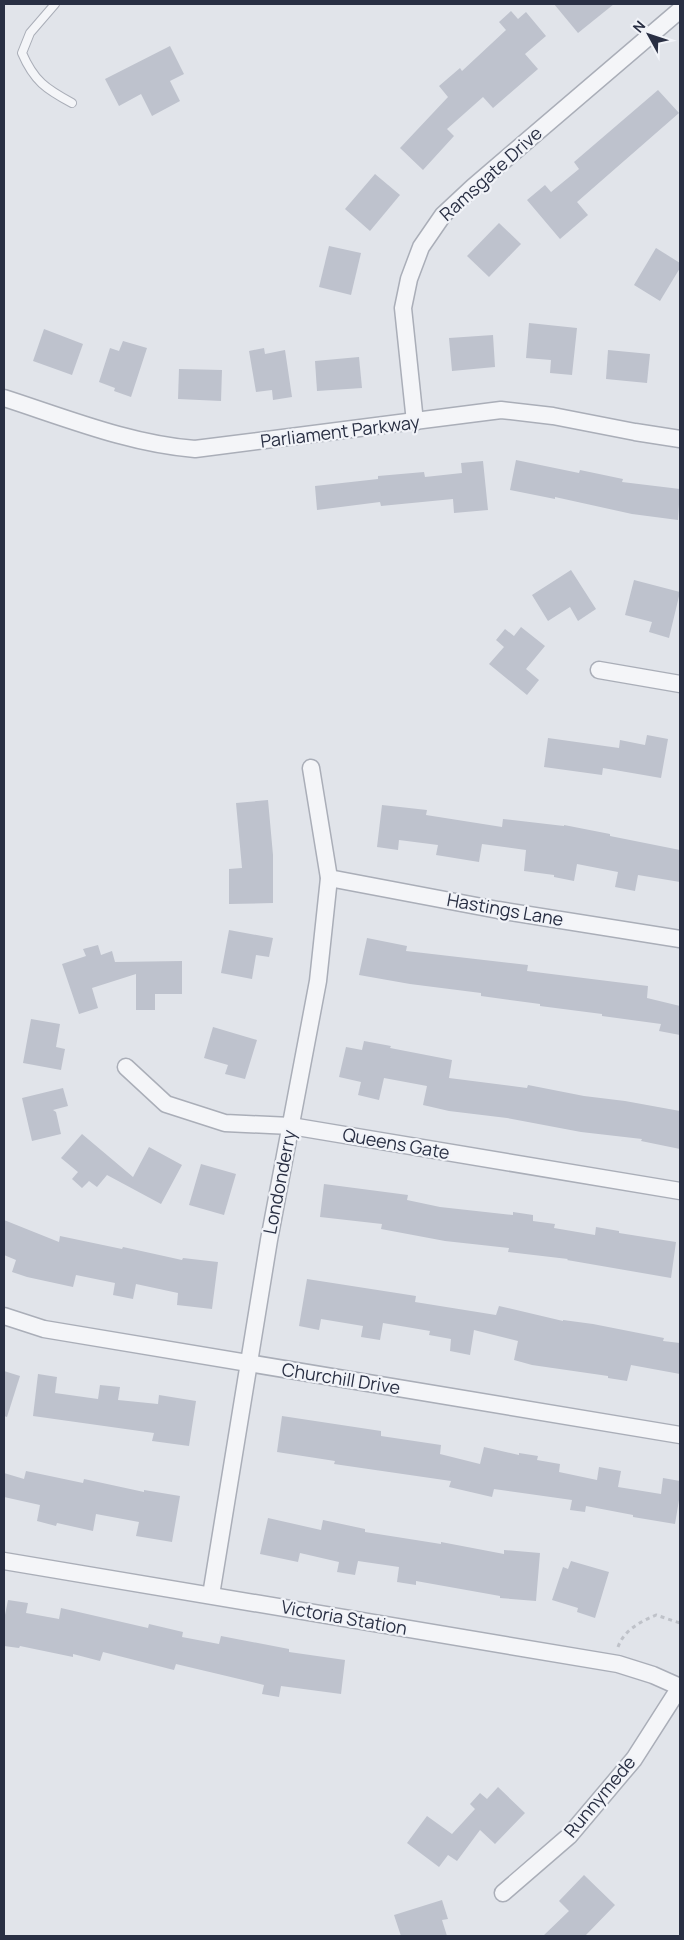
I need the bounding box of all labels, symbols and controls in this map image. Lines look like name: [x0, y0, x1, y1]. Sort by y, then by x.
north arrow: [624, 10, 674, 60]
text: N: [628, 16, 649, 36]
street label: Ramsgate Drive: [434, 121, 547, 226]
street label: Parliament Parkway: [259, 409, 421, 453]
street label: Hastings Lane: [445, 887, 565, 931]
street label: Queens Gate: [341, 1122, 452, 1164]
street label: Londonderry: [257, 1127, 301, 1236]
street label: Churchill Drive: [280, 1357, 402, 1399]
street label: Victoria Station: [279, 1594, 409, 1640]
street label: Runnymede: [558, 1751, 640, 1842]

